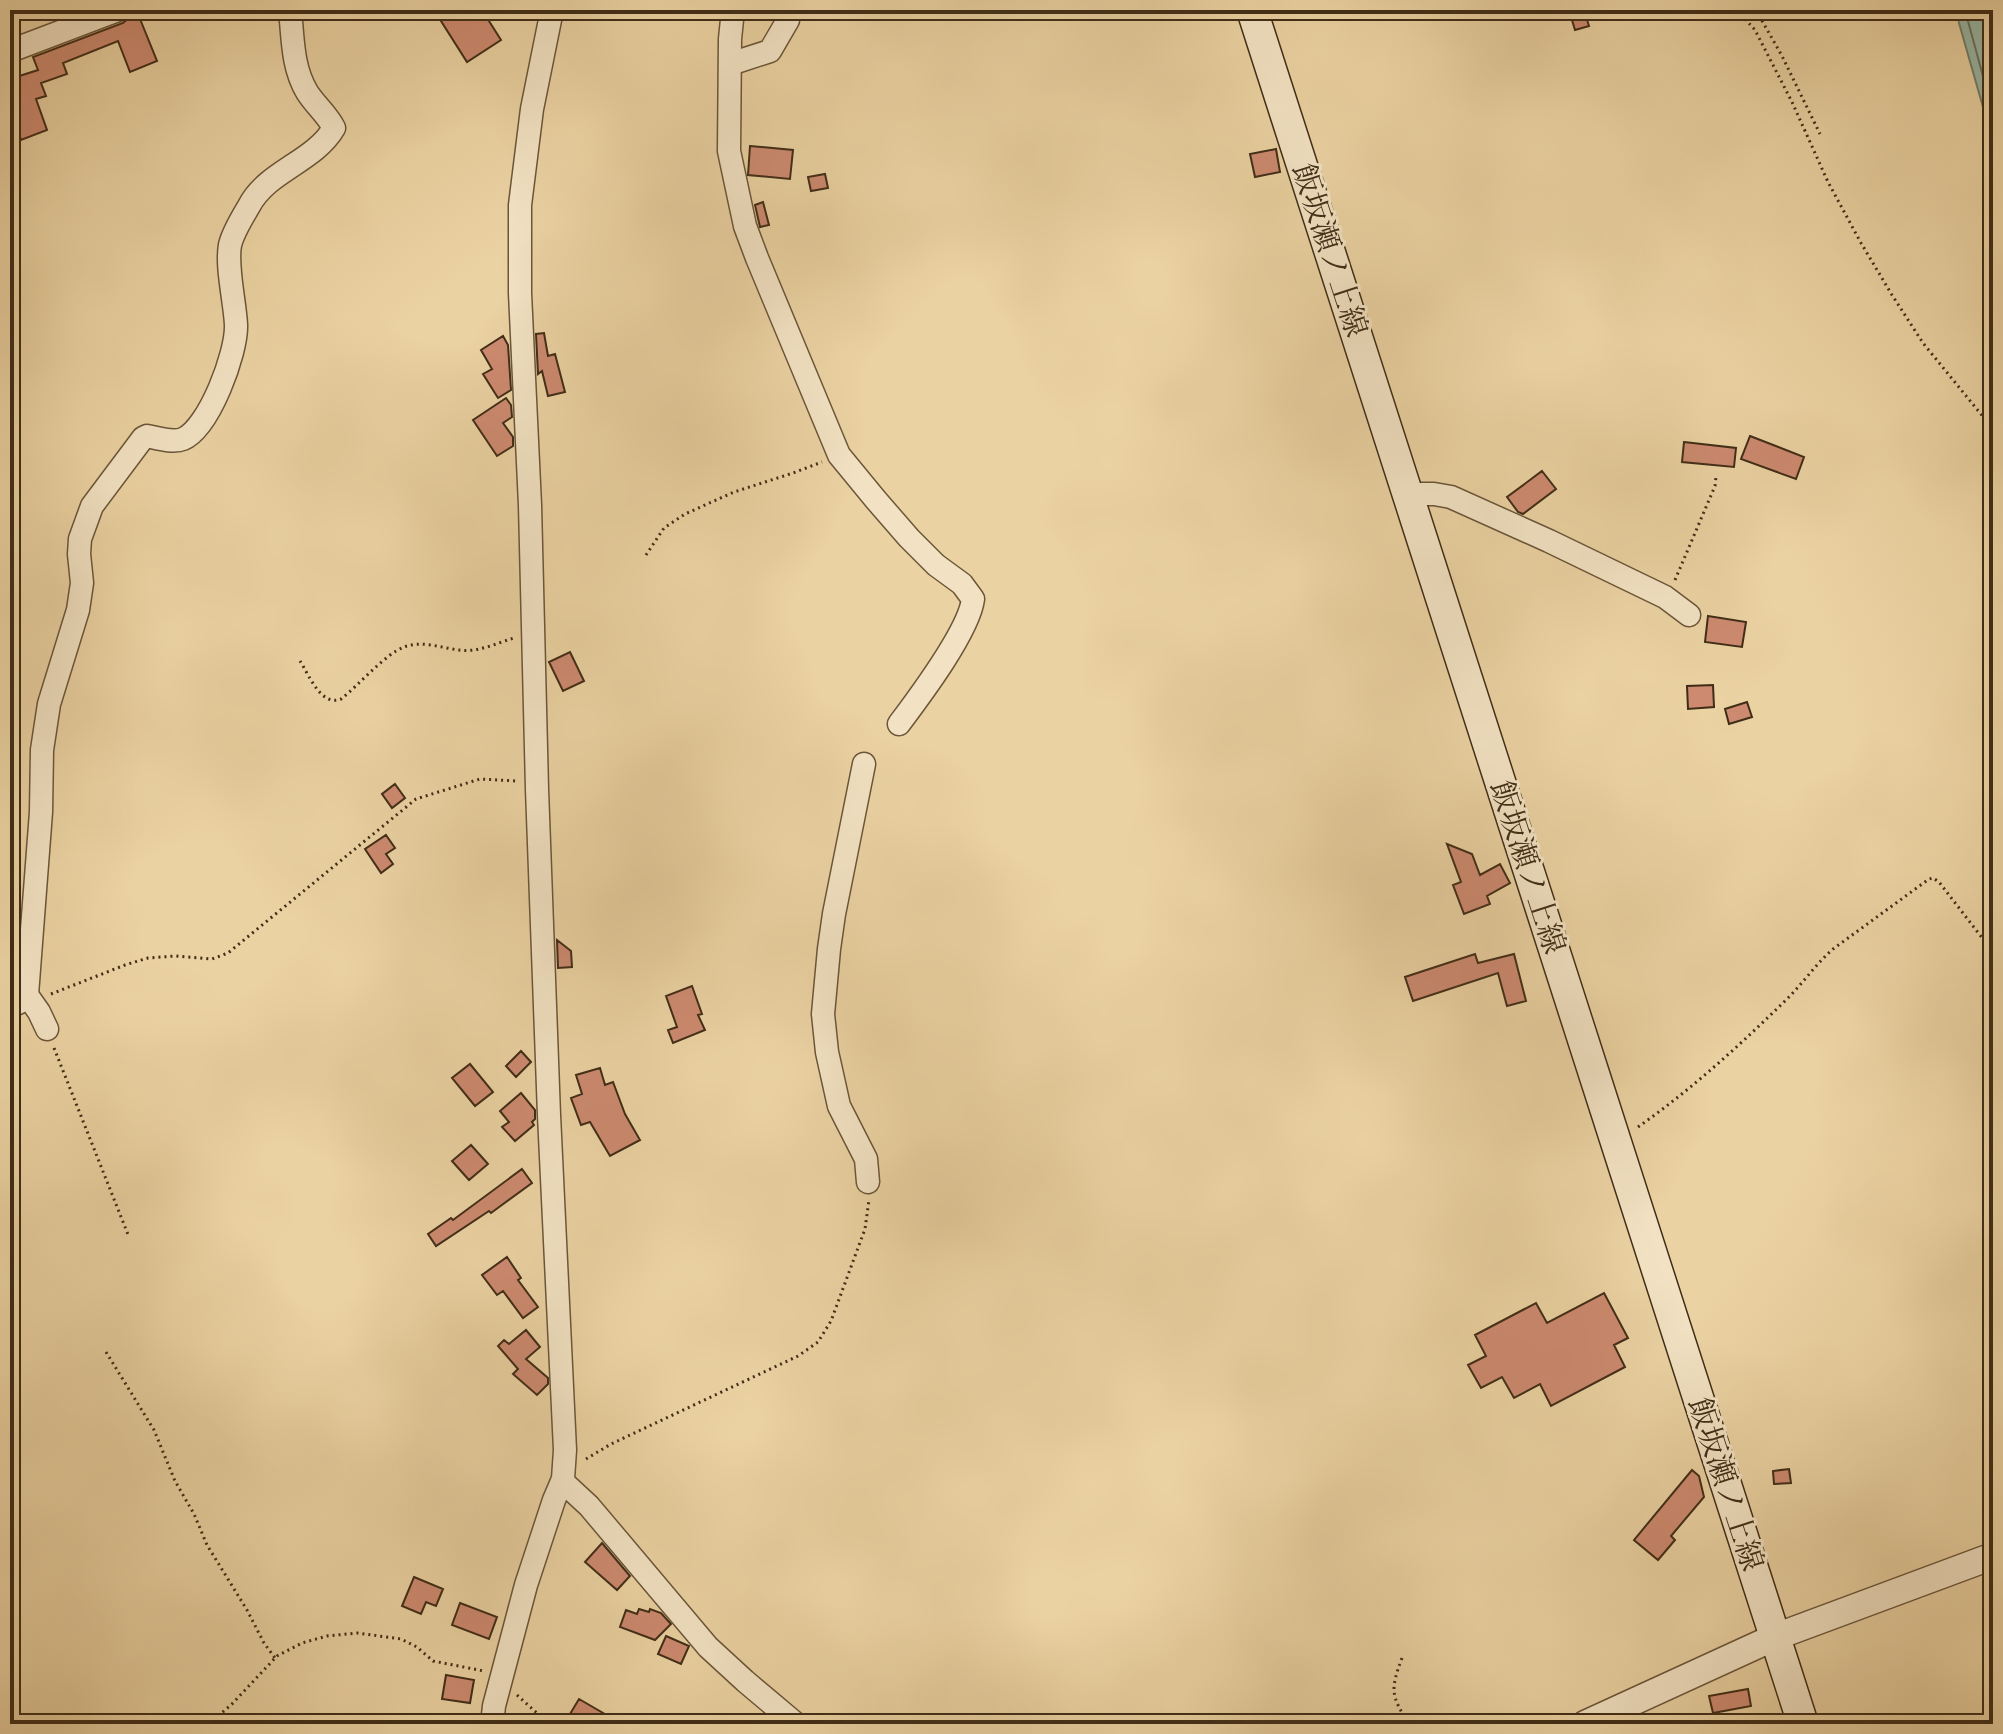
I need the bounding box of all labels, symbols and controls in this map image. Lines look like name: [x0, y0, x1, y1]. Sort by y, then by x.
street label: 飯坂瀬ノ上線: [1279, 159, 1376, 343]
street label: 飯坂瀬ノ上線: [1477, 776, 1574, 960]
street label: 飯坂瀬ノ上線: [1675, 1393, 1772, 1577]

